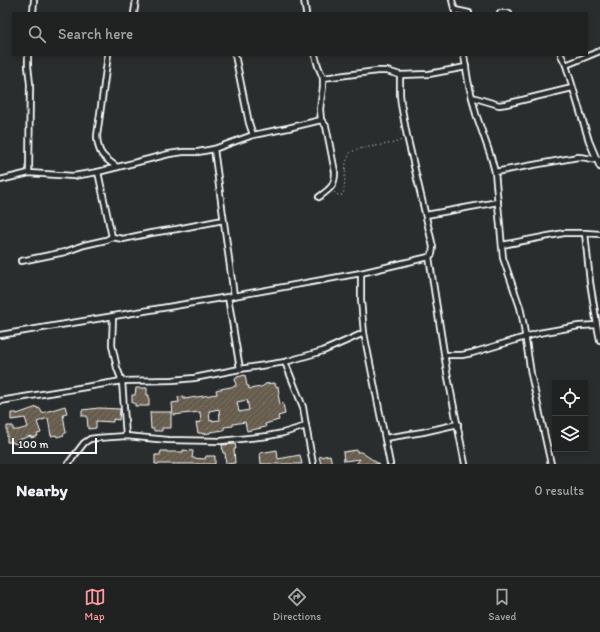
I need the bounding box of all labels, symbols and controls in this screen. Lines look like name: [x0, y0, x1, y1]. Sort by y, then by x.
search box: [12, 12, 588, 56]
icon: search: [26, 23, 48, 45]
text: Search here: [58, 25, 133, 43]
map controls: [552, 380, 588, 452]
button: locate: [552, 380, 588, 416]
button: layers: [552, 416, 588, 452]
scale bar: [12, 436, 97, 455]
text: 100 m: [18, 438, 48, 451]
text: Nearby: [16, 480, 68, 500]
text: 0 results: [534, 483, 584, 498]
tab: Map: [84, 586, 106, 623]
tab: Directions: [273, 586, 321, 623]
tab: Saved: [488, 586, 516, 623]

